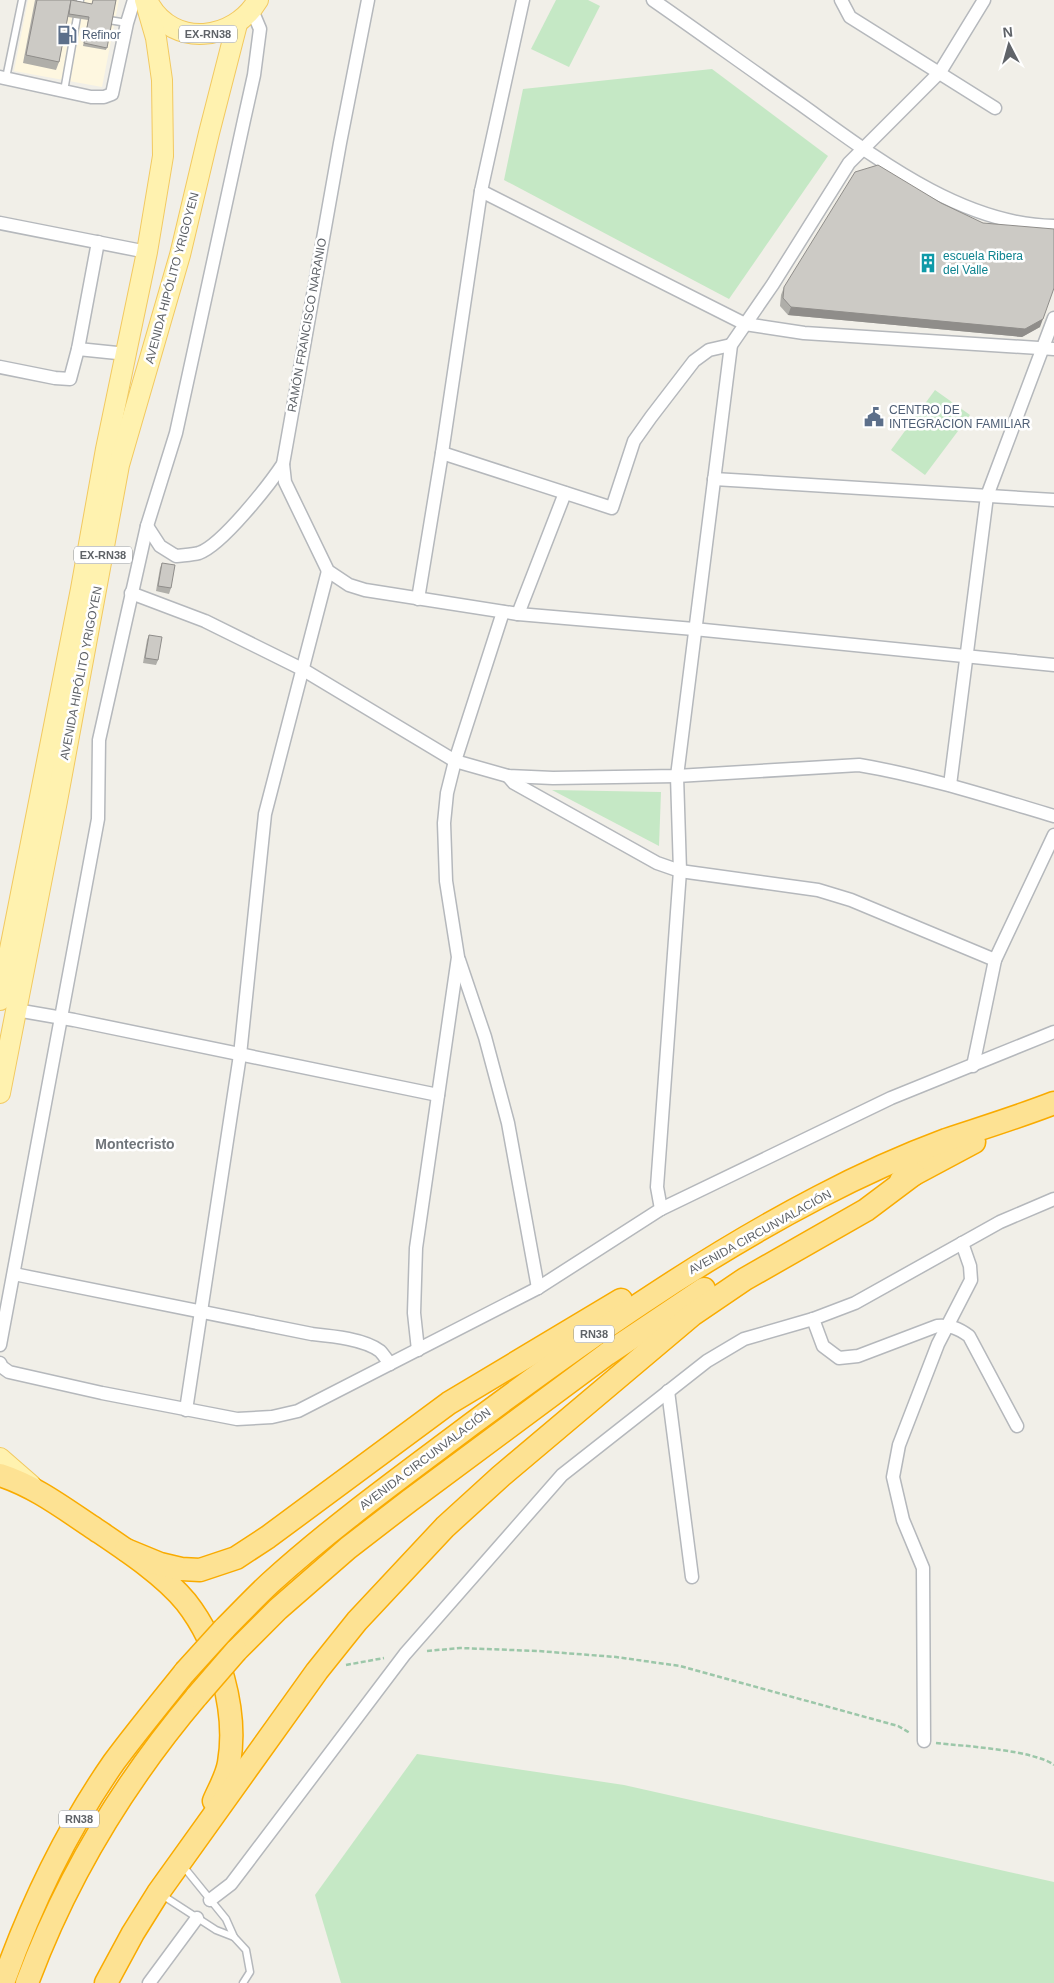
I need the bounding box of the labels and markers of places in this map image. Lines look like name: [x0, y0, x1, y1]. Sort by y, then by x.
fuel station icon: Refinor: [56, 24, 78, 46]
place label: Refinor: [82, 28, 121, 42]
place label: escuela Ribera del Valle: [943, 249, 1023, 277]
building icon: escuela Ribera del Valle: [917, 252, 939, 274]
place label: CENTRO DE INTEGRACION FAMILIAR: [889, 403, 1031, 431]
public building icon: CENTRO DE INTEGRACION FAMILIAR: [863, 406, 885, 428]

